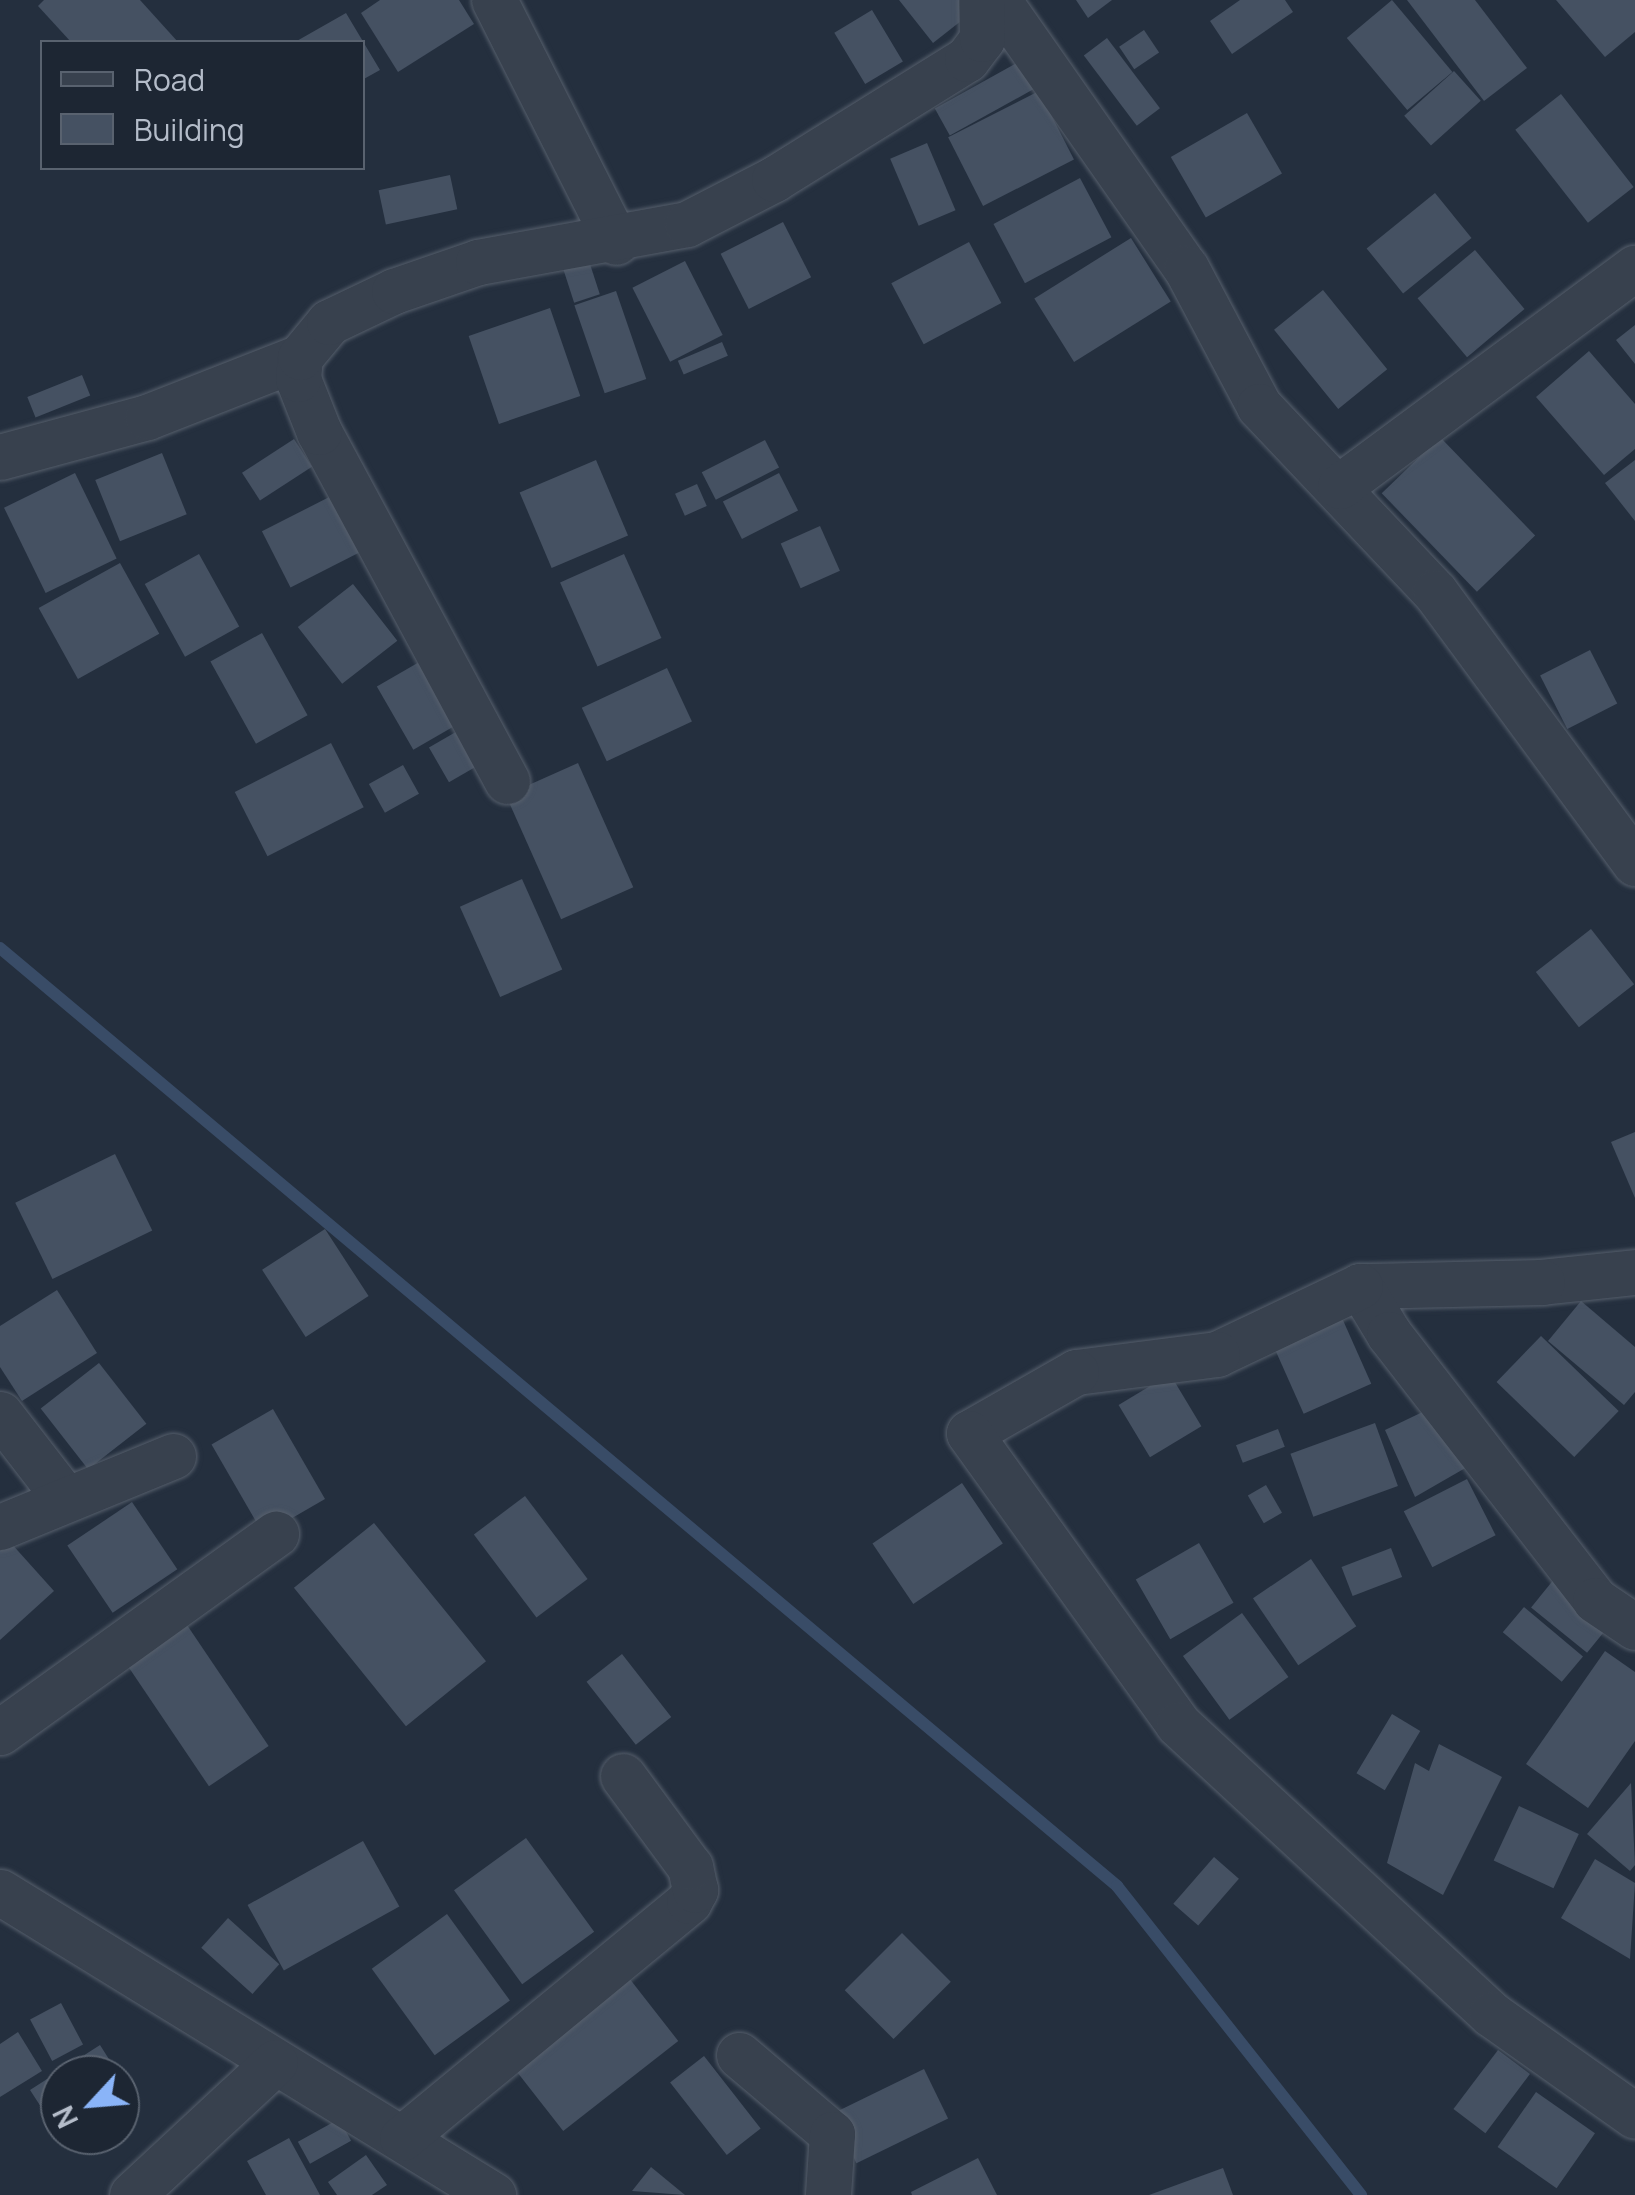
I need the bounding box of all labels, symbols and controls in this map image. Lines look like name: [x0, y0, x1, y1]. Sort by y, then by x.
legend: [40, 40, 365, 170]
text: Road: [134, 59, 205, 100]
text: Building: [134, 109, 245, 150]
north arrow: [40, 2055, 140, 2155]
text: N: [43, 2100, 86, 2135]

